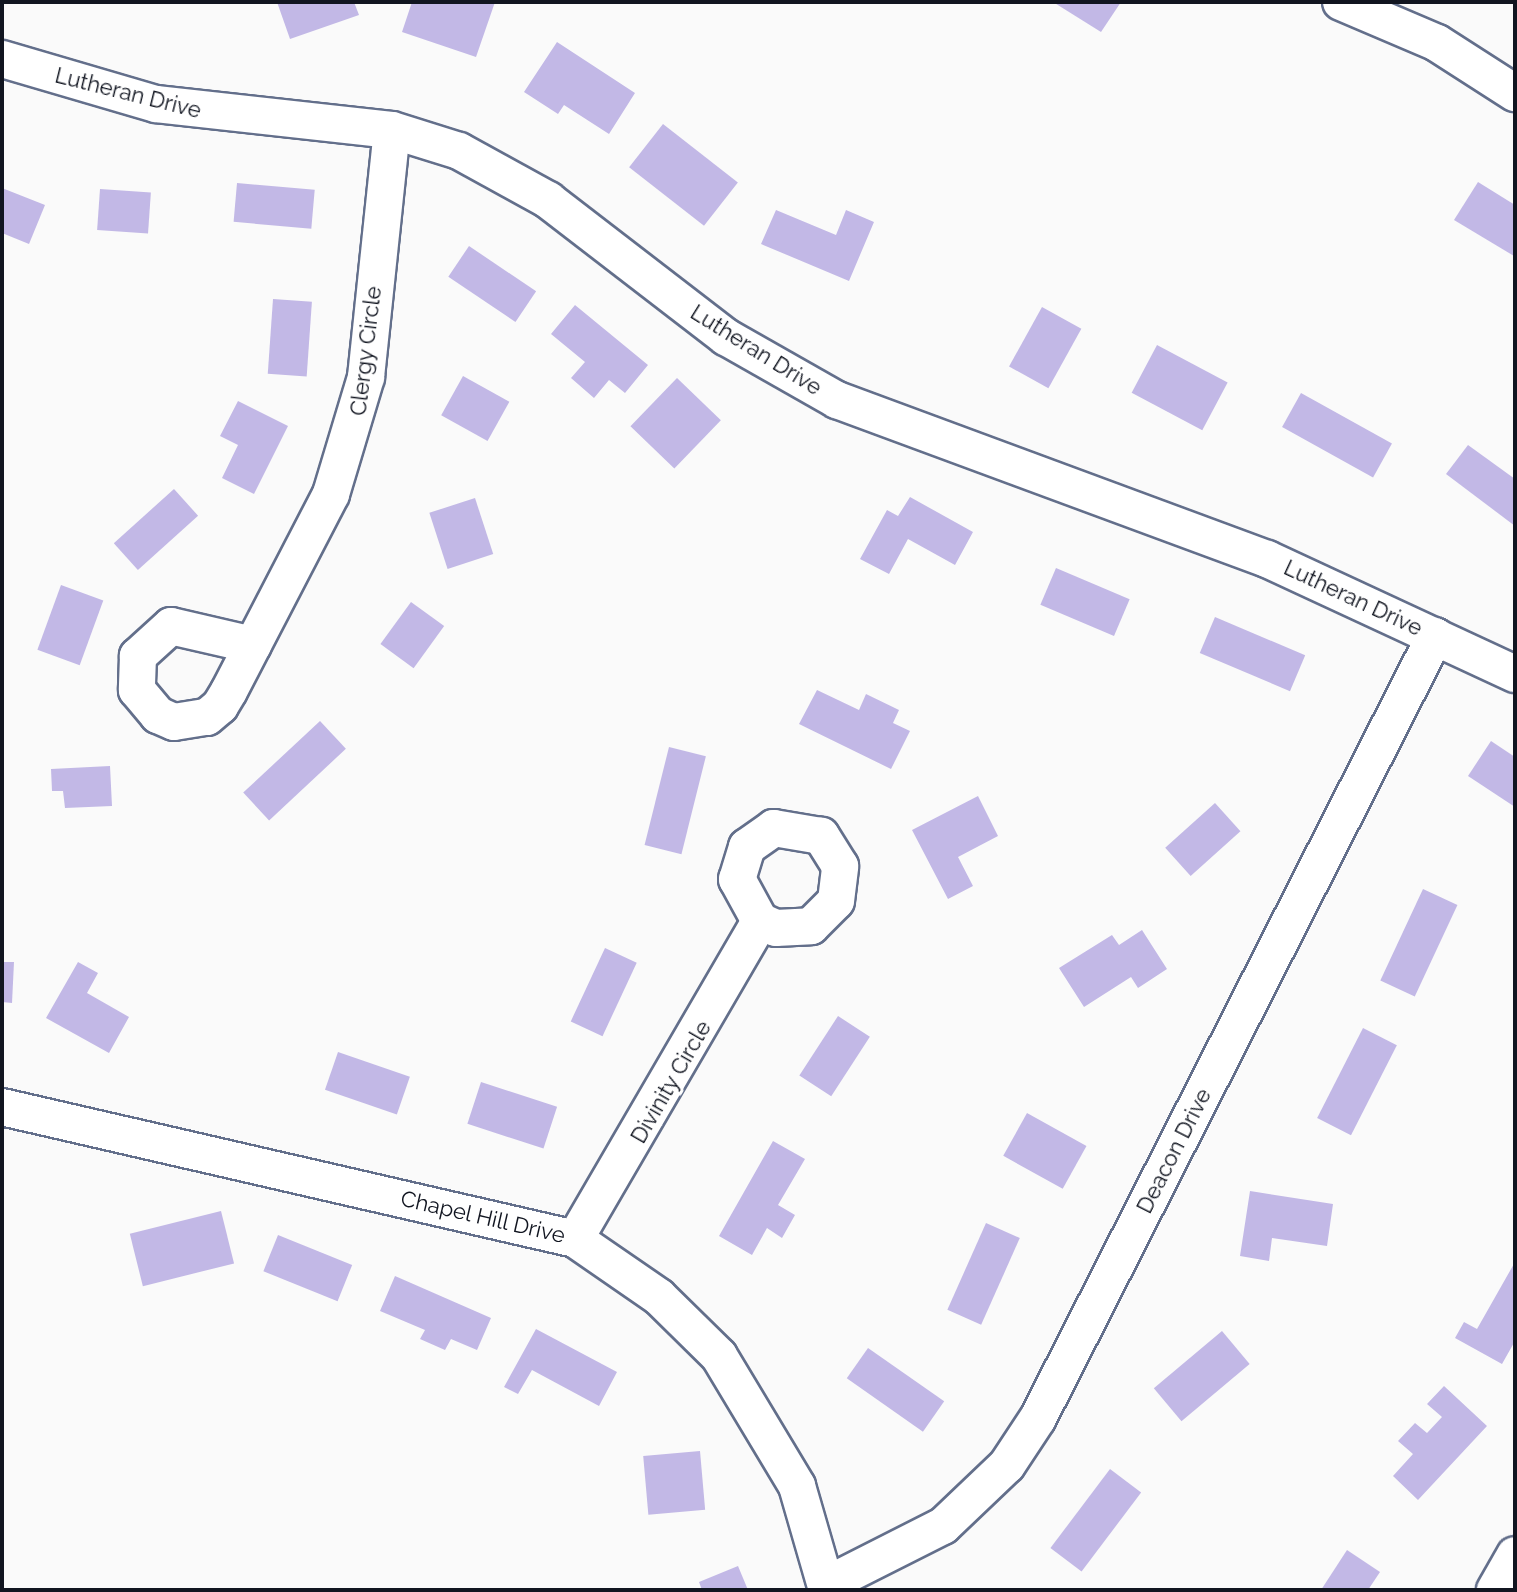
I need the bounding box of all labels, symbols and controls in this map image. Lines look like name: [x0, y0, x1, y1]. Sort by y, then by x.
street label: Lutheran Drive: [52, 62, 204, 124]
street label: Clergy Circle: [345, 284, 387, 418]
street label: Lutheran Drive: [686, 299, 826, 401]
street label: Lutheran Drive: [1280, 554, 1426, 642]
street label: Divinity Circle: [625, 1016, 717, 1148]
street label: Deacon Drive: [1131, 1084, 1217, 1218]
street label: Chapel Hill Drive: [398, 1185, 568, 1249]

